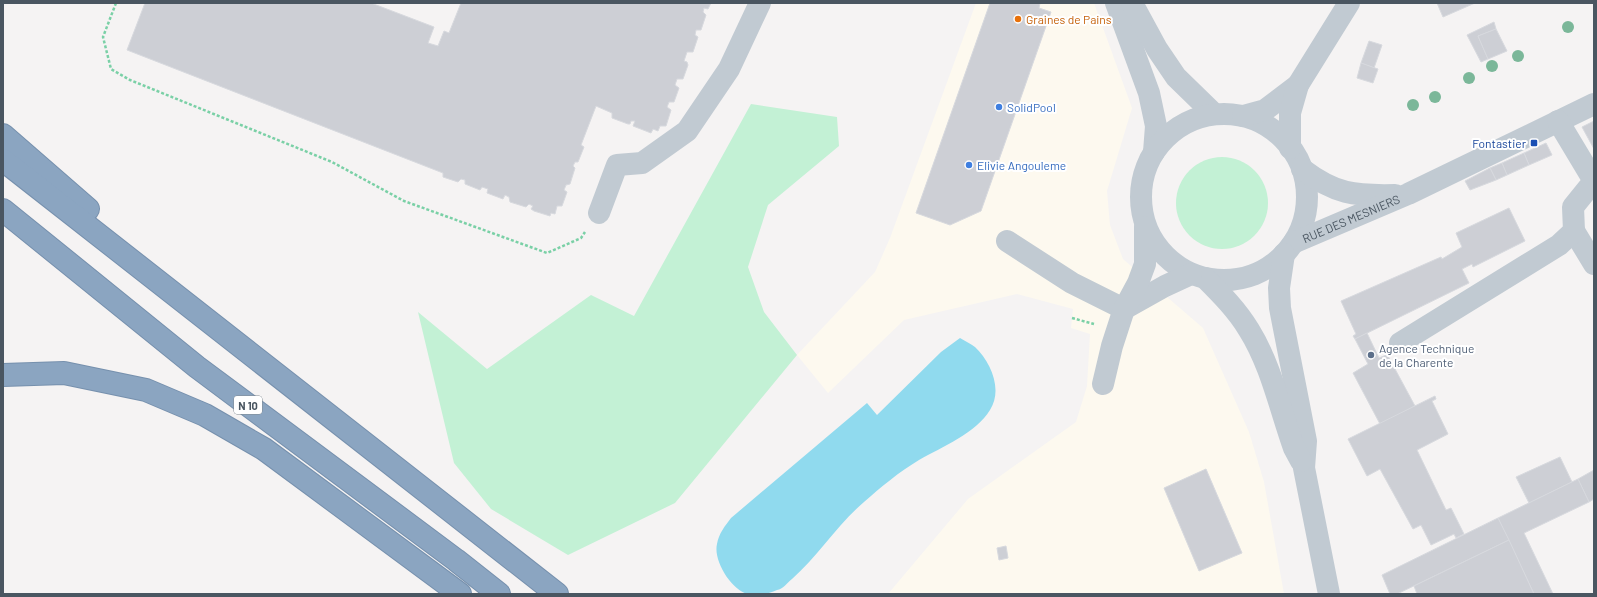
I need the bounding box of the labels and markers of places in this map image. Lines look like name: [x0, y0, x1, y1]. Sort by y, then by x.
place label: Graines de Pains: [1026, 12, 1112, 26]
marker: Graines de Pains: [1013, 14, 1023, 24]
place label: SolidPool: [1007, 100, 1056, 114]
marker: SolidPool: [994, 102, 1004, 112]
place label: Fontastier: [1472, 136, 1527, 150]
marker: Fontastier: [1529, 138, 1539, 148]
place label: Elivie Angouleme: [977, 158, 1066, 172]
marker: Elivie Angouleme: [964, 160, 974, 170]
place label: Agence Technique de la Charente: [1379, 341, 1474, 369]
marker: Agence Technique de la Charente: [1366, 350, 1376, 360]

